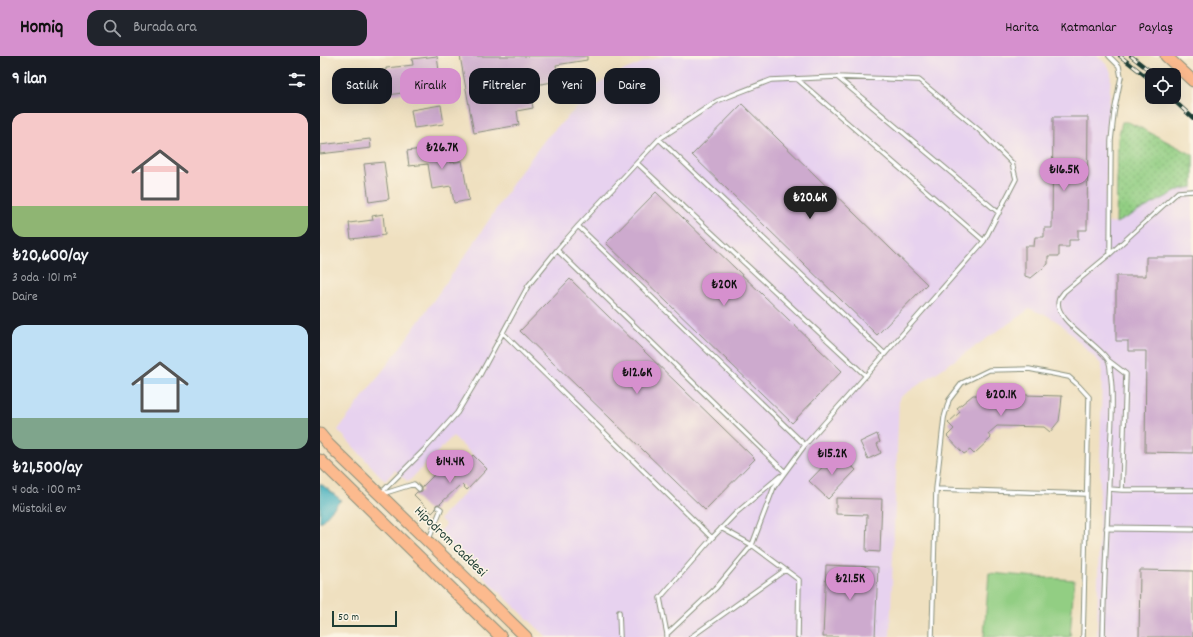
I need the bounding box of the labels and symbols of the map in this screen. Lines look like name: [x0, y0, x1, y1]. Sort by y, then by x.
pin: ₺26.7K: [409, 136, 475, 170]
pin: ₺16.5K: [1031, 158, 1097, 192]
pin: ₺20.6K: [777, 186, 843, 220]
pin: ₺20K: [700, 273, 748, 307]
pin: ₺12.6K: [604, 361, 670, 395]
pin: ₺20.1K: [968, 383, 1034, 417]
pin: ₺15.2K: [799, 442, 865, 476]
pin: ₺14.4K: [417, 450, 483, 484]
street label: Hipodrom Caddesi: [409, 502, 491, 582]
pin: ₺21.5K: [817, 567, 883, 601]
scale bar: [332, 609, 397, 628]

